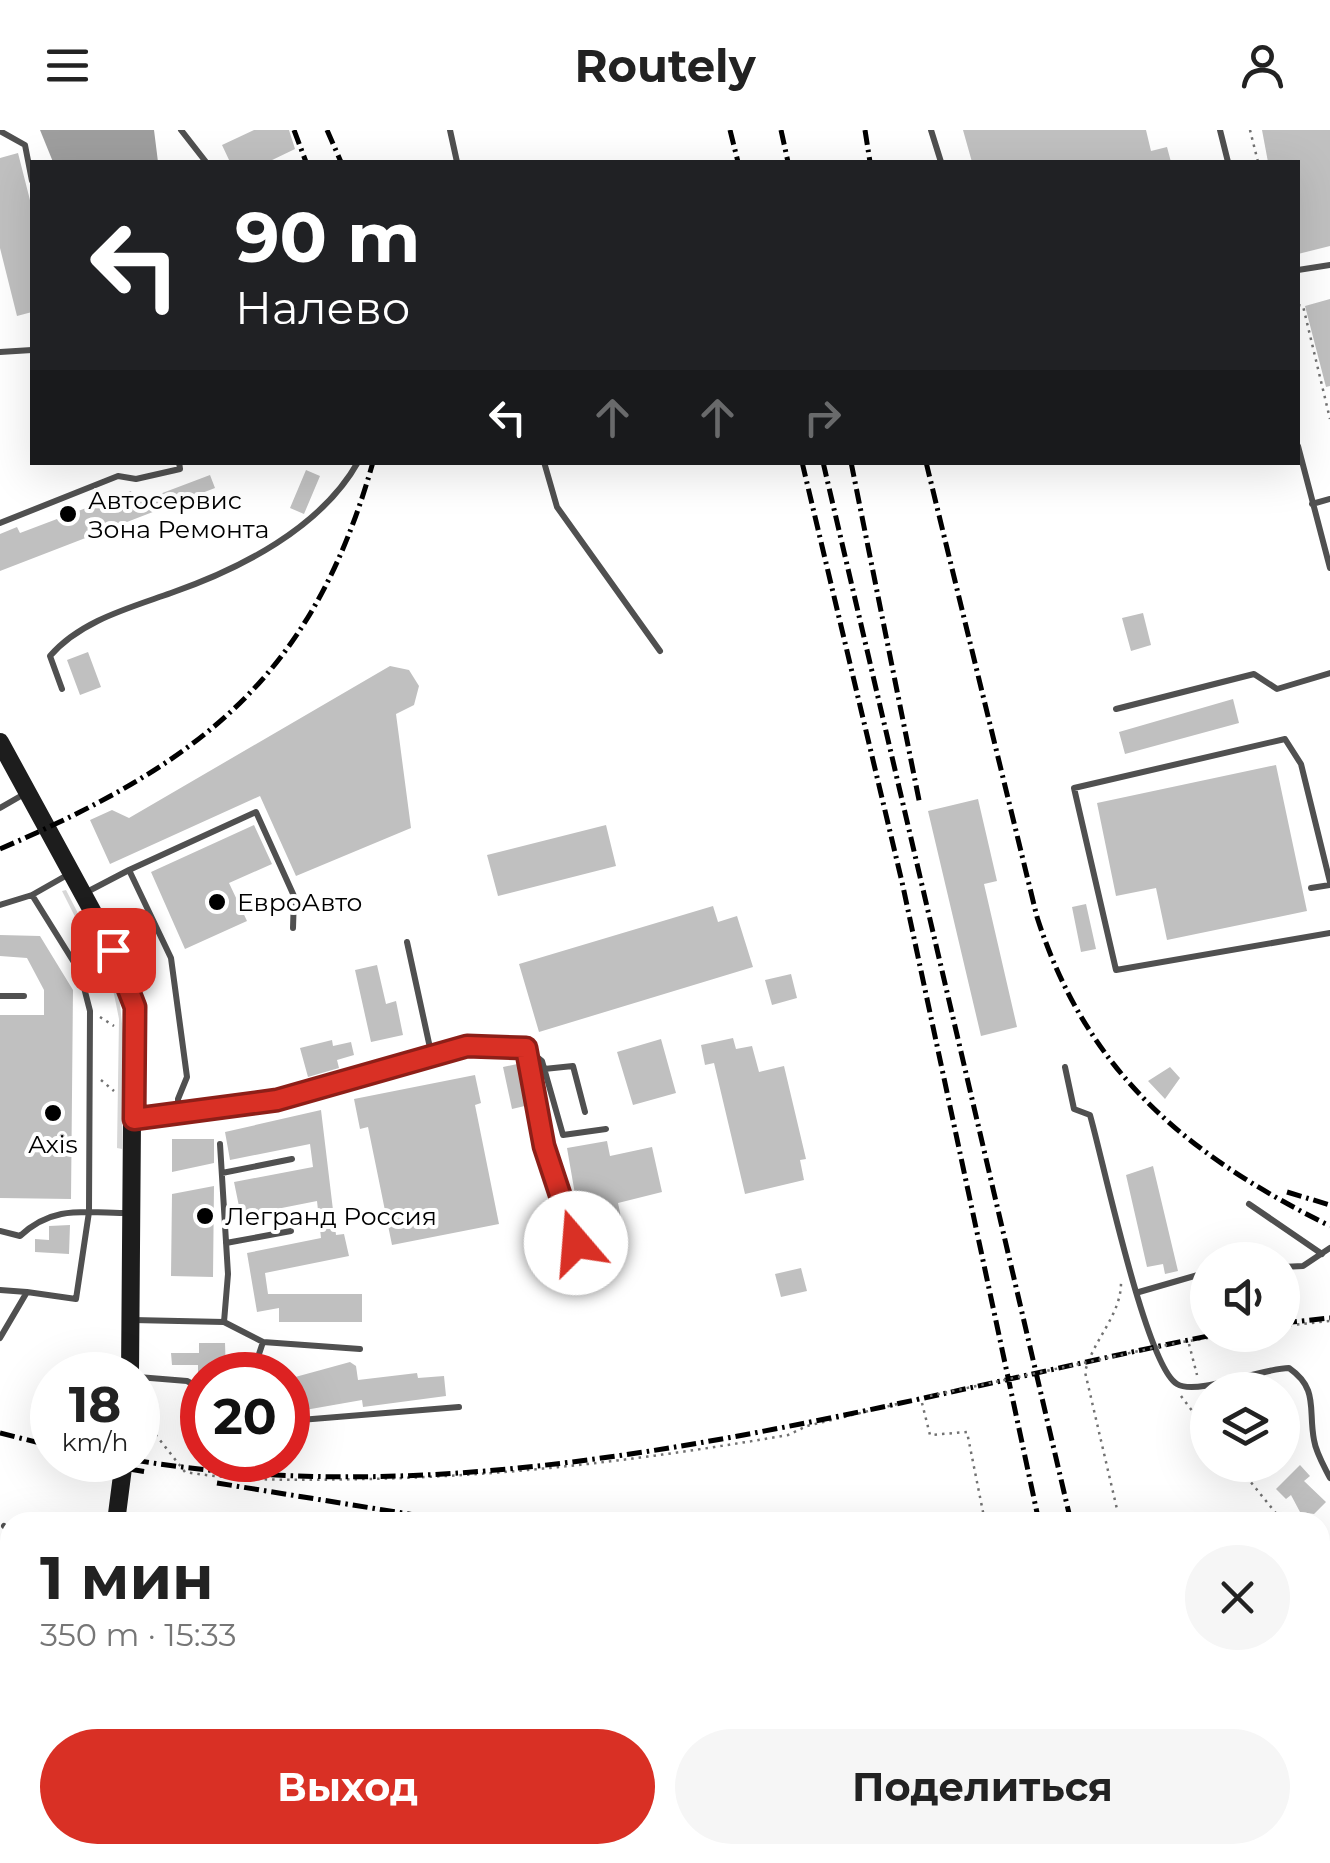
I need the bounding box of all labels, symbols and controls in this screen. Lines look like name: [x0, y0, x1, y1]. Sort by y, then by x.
icon: menu: [40, 38, 95, 93]
text: Routely: [574, 38, 756, 93]
icon: person: [1235, 38, 1290, 93]
text: 90 m: [235, 194, 420, 280]
icon: left: [70, 200, 200, 330]
text: Налево: [235, 280, 410, 335]
icon: left: [480, 390, 535, 445]
icon: ahead: [585, 390, 640, 445]
icon: ahead: [690, 390, 745, 445]
icon: right: [795, 390, 850, 445]
place label: Автосервис Зона Ремонта: [88, 485, 269, 544]
marker: Автосервис Зона Ремонта: [57, 503, 79, 525]
place label: ЕвроАвто: [237, 887, 362, 917]
marker: ЕвроАвто: [206, 891, 228, 913]
pin: [71, 908, 156, 993]
icon: arrive: [86, 923, 141, 978]
marker: Axis: [42, 1102, 64, 1124]
place label: Axis: [28, 1129, 78, 1159]
position arrow: [524, 1191, 628, 1295]
place label: Легранд Россия: [225, 1201, 437, 1231]
marker: Легранд Россия: [194, 1205, 216, 1227]
map controls: [1190, 1242, 1300, 1482]
button: sound: [1190, 1242, 1300, 1352]
speed limit sign: 20: [180, 1352, 310, 1482]
button: layers: [1190, 1372, 1300, 1482]
text: 18: [69, 1374, 121, 1435]
text: km/h: [62, 1427, 128, 1457]
text: 1 мин: [40, 1541, 214, 1614]
button: close: [1185, 1545, 1290, 1650]
text: 350 m · 15:33: [40, 1615, 237, 1654]
button: Выход: [40, 1729, 655, 1844]
button: Поделиться: [675, 1729, 1290, 1844]

